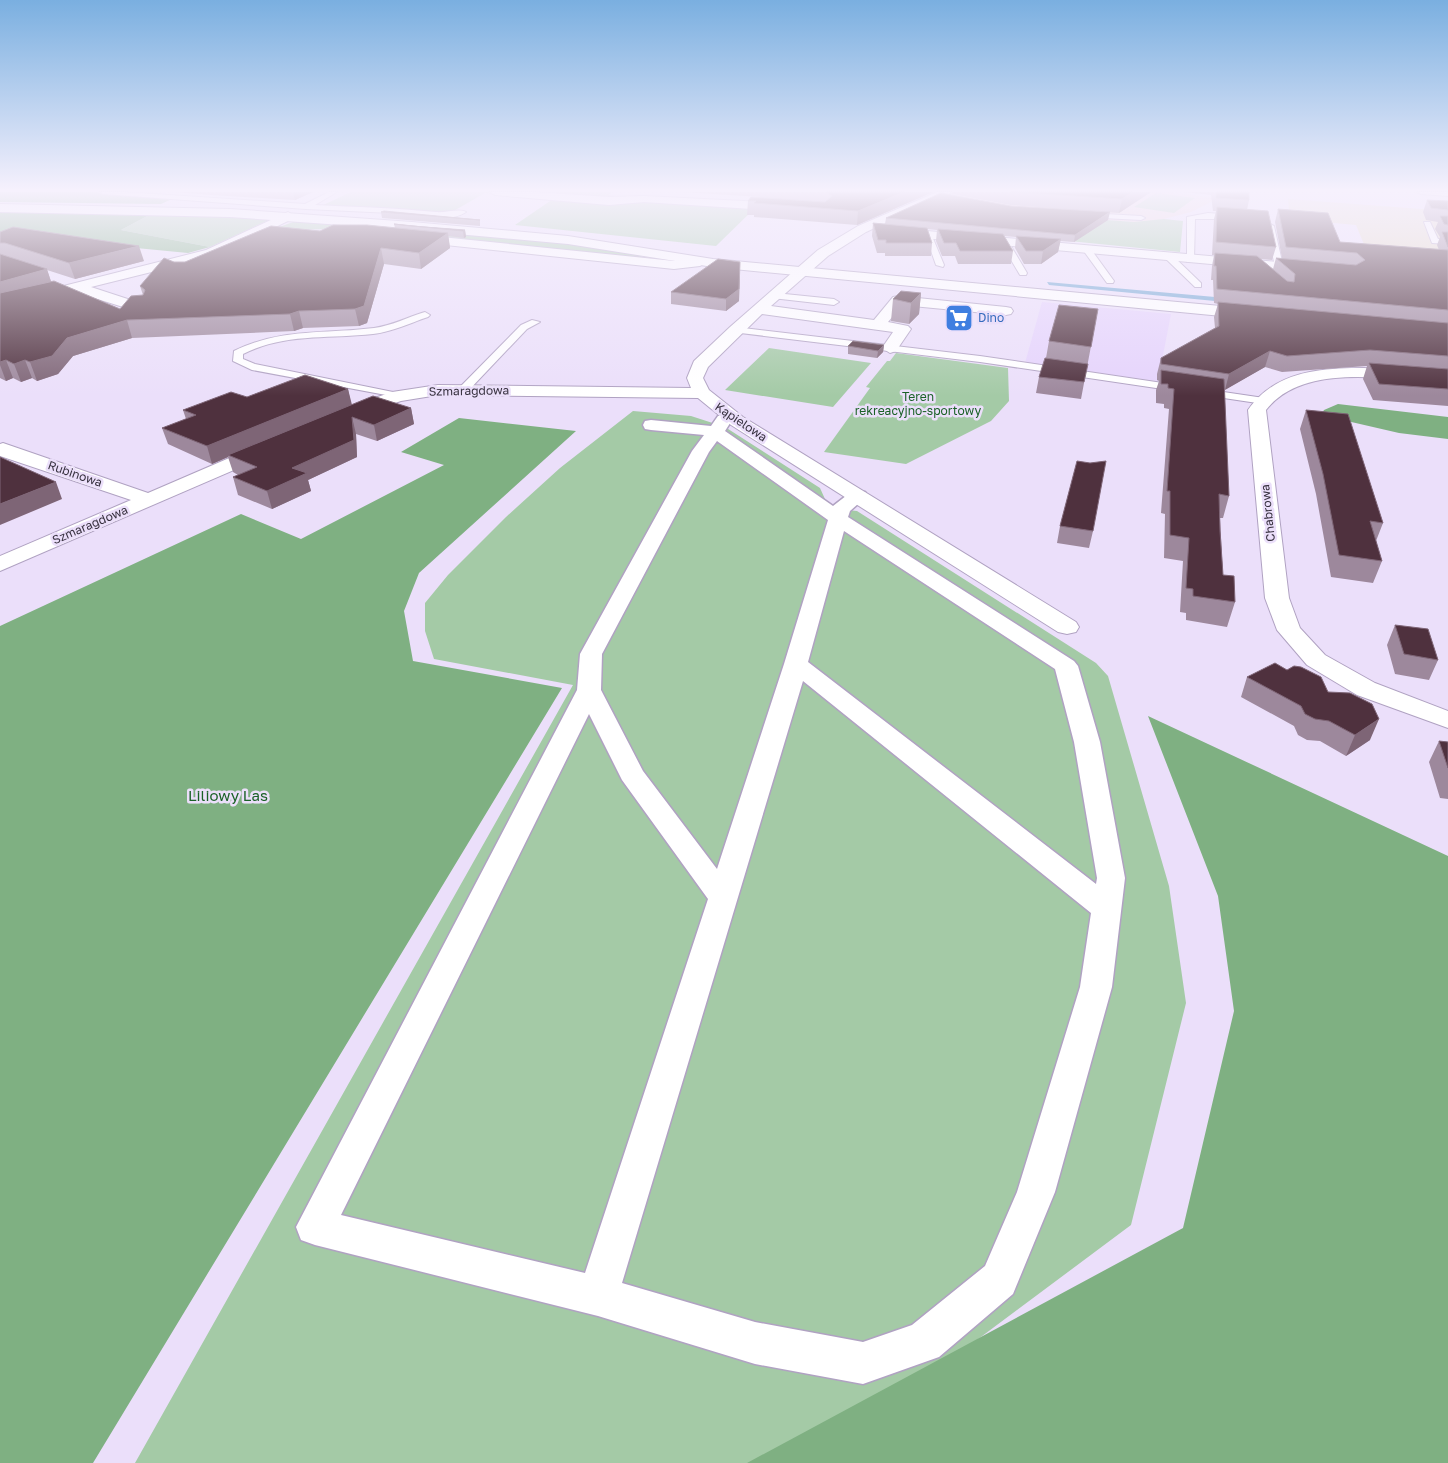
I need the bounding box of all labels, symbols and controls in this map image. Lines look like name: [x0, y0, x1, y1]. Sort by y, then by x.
supermarket icon: Dino: [944, 303, 974, 333]
place label: Dino: [978, 310, 1004, 325]
street label: Szmaragdowa: [429, 382, 509, 399]
park label: Teren rekreacyjno-sportowy: [855, 389, 981, 418]
street label: Kąpielowa: [712, 399, 770, 444]
street label: Rubinowa: [46, 457, 104, 490]
street label: Chabrowa: [1257, 484, 1278, 542]
street label: Szmaragdowa: [50, 502, 130, 547]
park label: Liliowy Las: [188, 786, 268, 804]

